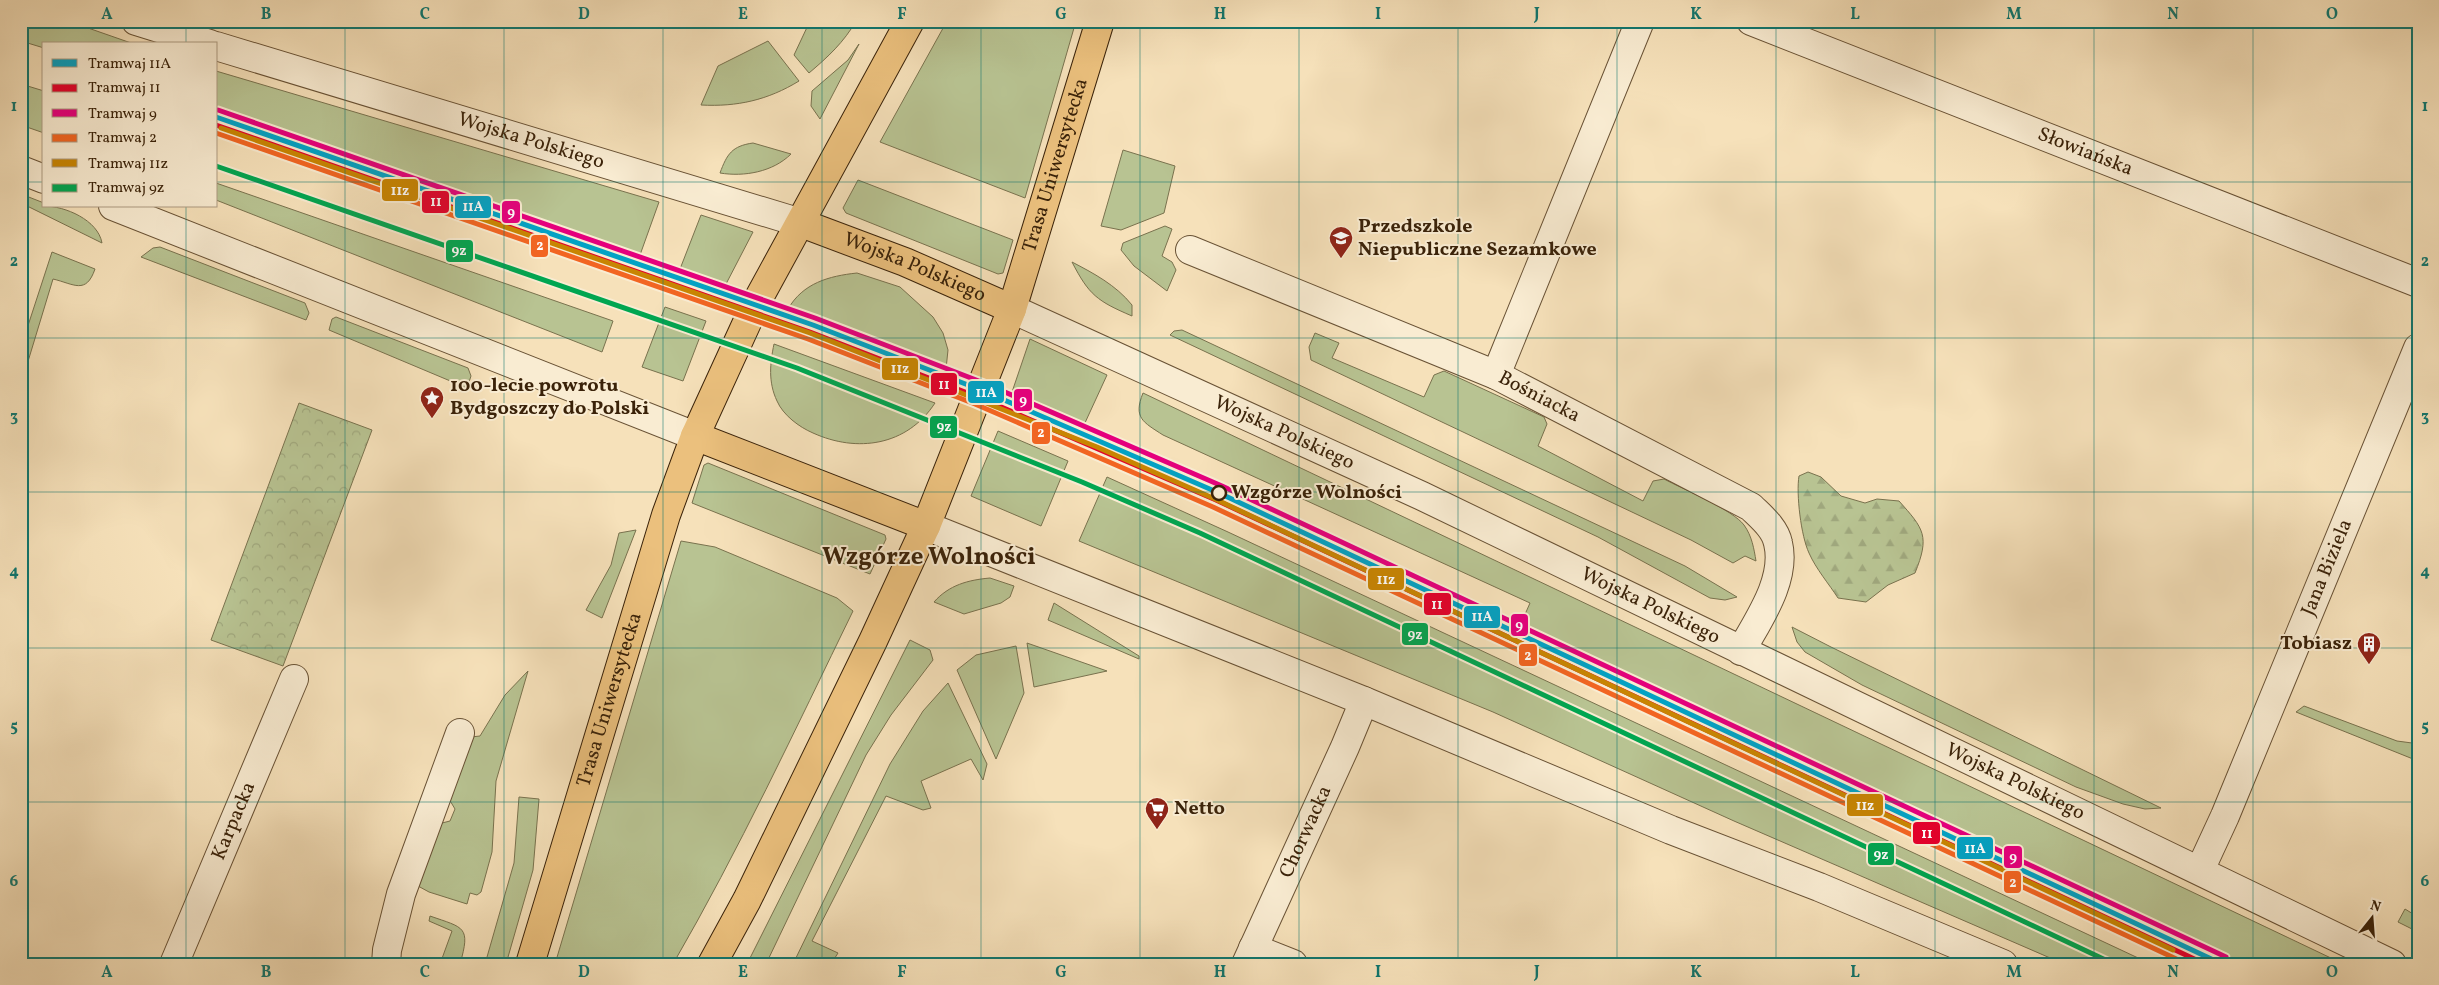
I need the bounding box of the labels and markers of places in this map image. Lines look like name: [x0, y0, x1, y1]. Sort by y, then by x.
place label: Przedszkole Niepubliczne Sezamkowe: [1358, 213, 1597, 264]
school or university icon: Przedszkole Niepubliczne Sezamkowe: [1328, 225, 1354, 259]
place label: 100-lecie powrotu Bydgoszczy do Polski: [450, 372, 649, 423]
place icon: 100-lecie powrotu Bydgoszczy do Polski: [419, 385, 445, 419]
place label: Wzgórze Wolności: [1231, 479, 1402, 507]
marker: Wzgórze Wolności: [1211, 485, 1227, 501]
place label: Tobiasz: [2280, 630, 2352, 658]
building icon: Tobiasz: [2356, 631, 2382, 665]
place label: Netto: [1174, 795, 1225, 823]
supermarket icon: Netto: [1144, 796, 1170, 830]

